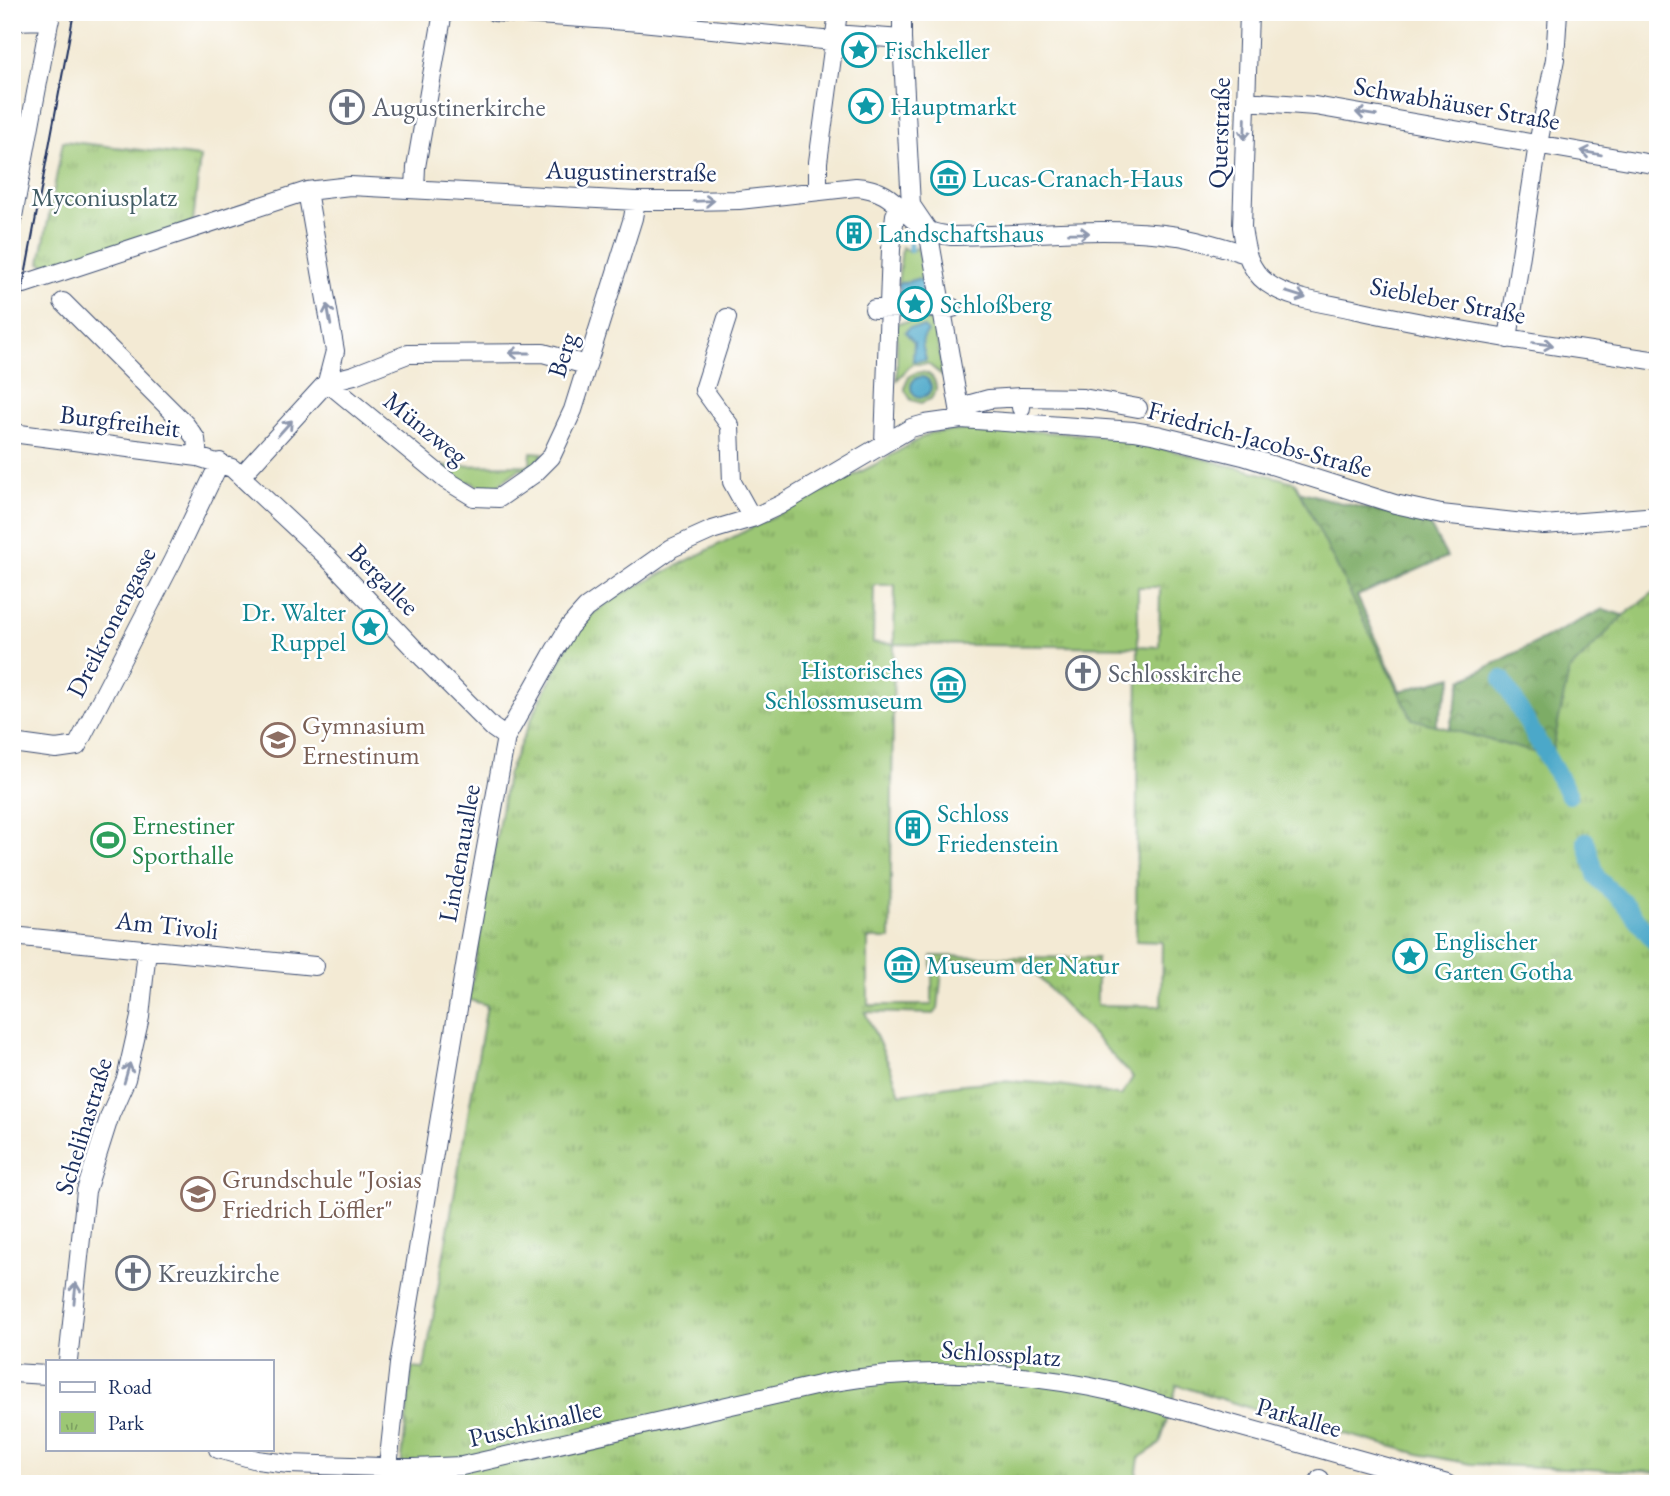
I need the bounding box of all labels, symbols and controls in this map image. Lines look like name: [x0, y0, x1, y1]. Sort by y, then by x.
place icon: Fischkeller: [840, 31, 878, 69]
place label: Fischkeller: [884, 33, 990, 67]
street label: Schwabhäuser Straße: [1351, 68, 1563, 138]
street label: Querstraße: [1200, 77, 1238, 189]
place icon: Hauptmarkt: [847, 87, 885, 125]
church icon: Augustinerkirche: [328, 88, 366, 126]
place label: Hauptmarkt: [890, 89, 1016, 123]
place label: Augustinerkirche: [371, 90, 546, 124]
one-way arrow: [1356, 107, 1378, 120]
one-way arrow: [1239, 118, 1252, 141]
one-way arrow: [1580, 146, 1602, 159]
street label: Augustinerstraße: [544, 152, 717, 189]
museum icon: Lucas-Cranach-Haus: [929, 159, 967, 197]
place label: Lucas-Cranach-Haus: [972, 161, 1183, 195]
park label: Myconiusplatz: [31, 180, 177, 214]
one-way arrow: [692, 194, 715, 207]
building icon: Landschaftshaus: [835, 214, 873, 252]
place label: Landschaftshaus: [878, 216, 1044, 250]
one-way arrow: [1068, 226, 1091, 240]
street label: Siebleber Straße: [1367, 268, 1529, 332]
place icon: Schloßberg: [896, 285, 934, 323]
place label: Schloßberg: [940, 287, 1052, 321]
one-way arrow: [1285, 290, 1307, 303]
one-way arrow: [322, 304, 335, 327]
street label: Berg: [539, 328, 585, 382]
one-way arrow: [1532, 338, 1554, 351]
one-way arrow: [508, 346, 531, 360]
street label: Münzweg: [377, 384, 476, 473]
street label: Friedrich-Jacobs-Straße: [1144, 393, 1376, 485]
street label: Burgfreiheit: [58, 397, 182, 445]
one-way arrow: [277, 419, 293, 437]
street label: Bergallee: [341, 535, 427, 623]
street label: Dreikronengasse: [58, 541, 164, 703]
place label: Dr. Walter Ruppel: [242, 595, 346, 659]
place icon: Dr. Walter Ruppel: [351, 608, 389, 646]
place label: Historisches Schlossmuseum: [765, 653, 923, 717]
church icon: Schlosskirche: [1064, 654, 1102, 692]
place label: Schlosskirche: [1108, 656, 1241, 690]
museum icon: Historisches Schlossmuseum: [929, 666, 967, 704]
place label: Gymnasium Ernestinum: [302, 708, 425, 772]
school or university icon: Gymnasium Ernestinum: [259, 721, 297, 759]
street label: Lindenauallee: [430, 781, 488, 925]
place label: Schloss Friedenstein: [937, 796, 1059, 860]
place label: Ernestiner Sporthalle: [132, 808, 235, 872]
building icon: Schloss Friedenstein: [894, 809, 932, 847]
sports icon: Ernestiner Sporthalle: [89, 821, 127, 859]
street label: Am Tivoli: [113, 903, 220, 947]
place label: Englischer Garten Gotha: [1434, 924, 1574, 988]
place icon: Englischer Garten Gotha: [1391, 937, 1429, 975]
museum icon: Museum der Natur: [883, 946, 921, 984]
place label: Museum der Natur: [926, 948, 1120, 982]
street label: Schelihastraße: [46, 1053, 120, 1199]
one-way arrow: [121, 1063, 134, 1085]
place label: Grundschule "Josias Friedrich Löffler": [222, 1162, 422, 1226]
school or university icon: Grundschule "Josias Friedrich Löffler": [179, 1175, 217, 1213]
church icon: Kreuzkirche: [114, 1254, 152, 1292]
place label: Kreuzkirche: [158, 1256, 279, 1290]
one-way arrow: [69, 1283, 82, 1305]
street label: Schlossplatz: [940, 1332, 1062, 1374]
legend: [46, 1360, 273, 1450]
text: Road: [108, 1373, 152, 1400]
street label: Parkallee: [1252, 1389, 1346, 1445]
street label: Puschkinallee: [465, 1391, 605, 1455]
text: Park: [108, 1409, 145, 1436]

